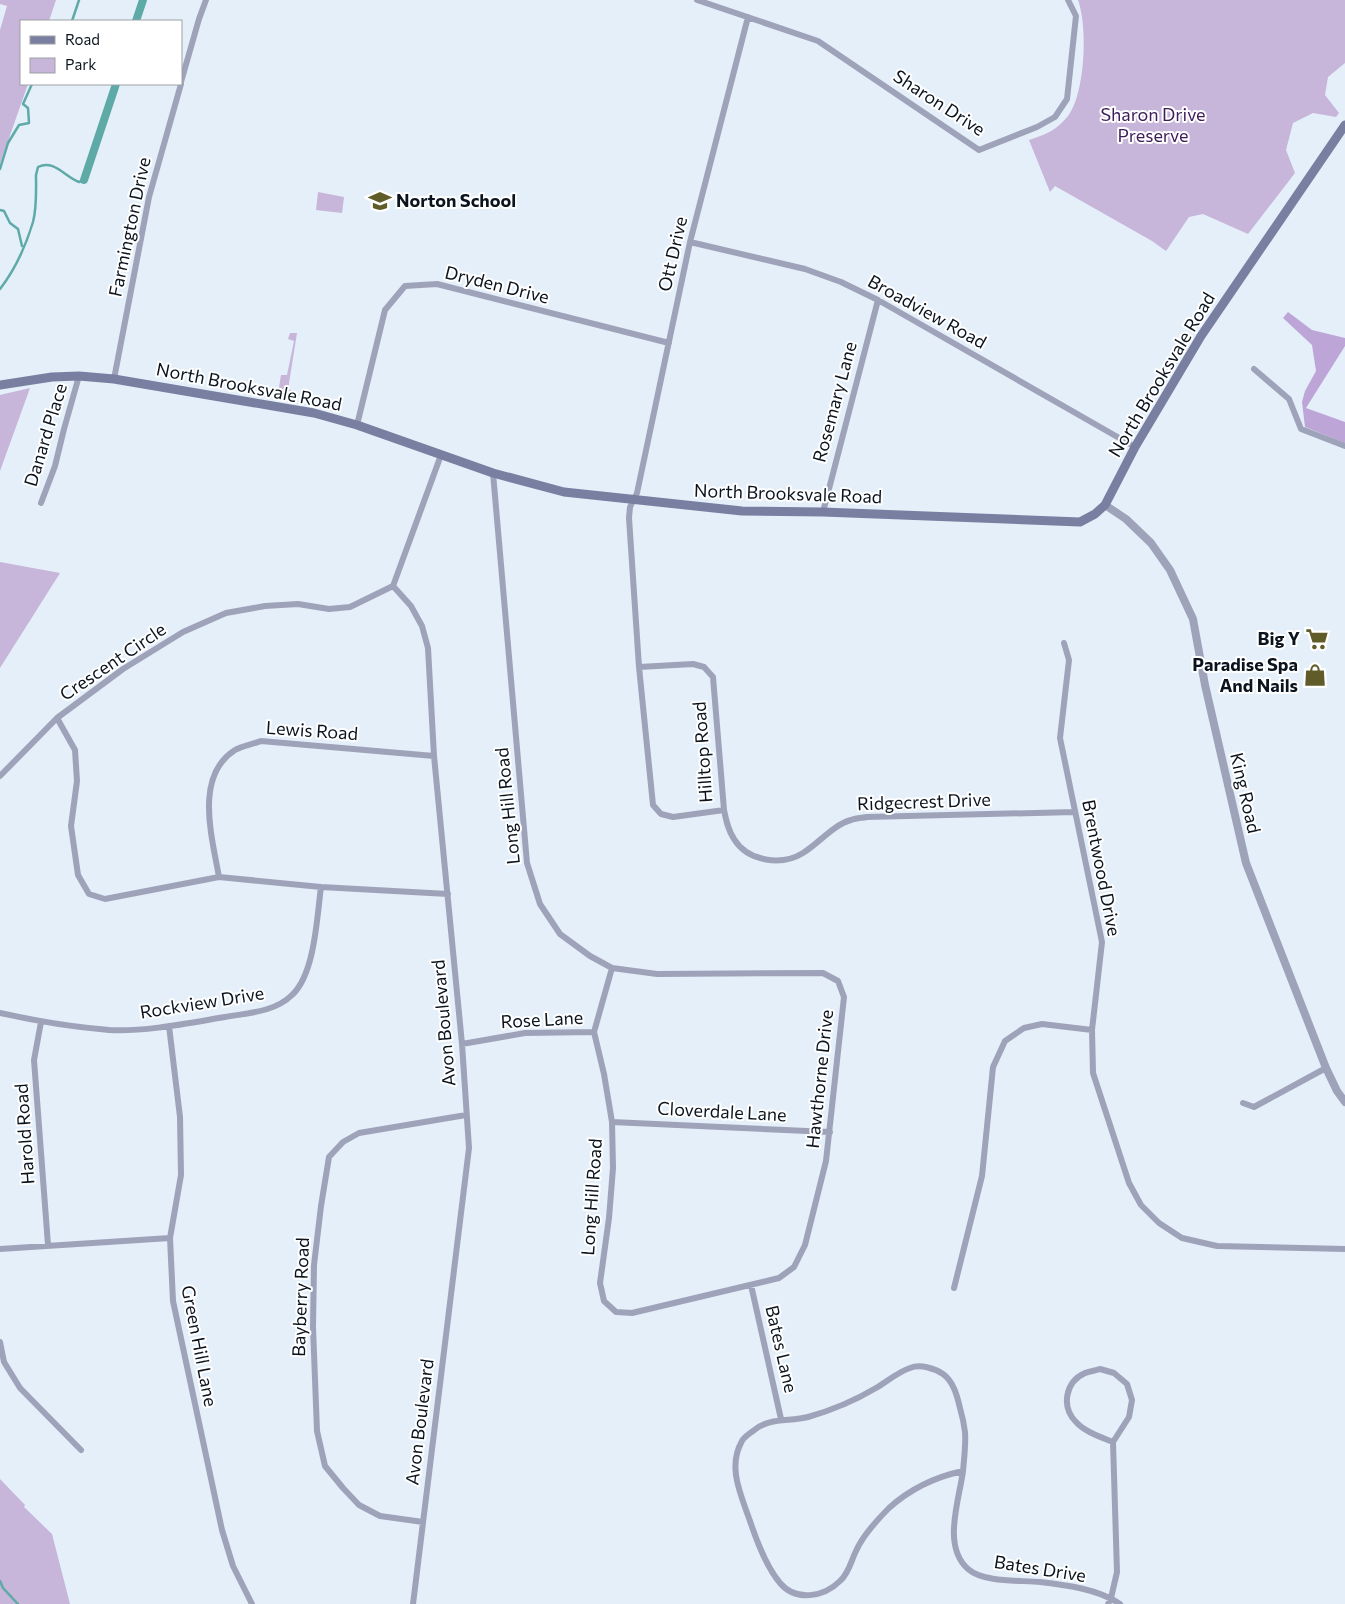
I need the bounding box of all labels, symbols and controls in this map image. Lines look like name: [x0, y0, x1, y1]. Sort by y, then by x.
legend: [20, 20, 182, 85]
text: Road: [65, 30, 100, 48]
text: Park: [65, 55, 96, 73]
street label: Sharon Drive: [889, 64, 990, 140]
park label: Sharon Drive Preserve: [1100, 103, 1206, 146]
street label: Farmington Drive: [103, 155, 155, 299]
school or university icon: Norton School: [367, 188, 393, 214]
place label: Norton School: [396, 189, 516, 211]
street label: Ott Drive: [653, 214, 691, 293]
street label: Dryden Drive: [443, 260, 552, 308]
street label: Broadview Road: [864, 269, 991, 353]
street label: North Brooksvale Road: [1103, 288, 1219, 461]
street label: Rosemary Lane: [807, 339, 861, 465]
street label: North Brooksvale Road: [155, 357, 344, 415]
street label: Danard Place: [19, 380, 71, 489]
street label: North Brooksvale Road: [693, 479, 883, 507]
street label: Crescent Circle: [55, 618, 170, 705]
supermarket icon: Big Y: [1304, 626, 1330, 652]
place label: Big Y: [1257, 627, 1300, 649]
place label: Paradise Spa And Nails: [1192, 653, 1298, 696]
shop icon: Paradise Spa And Nails: [1302, 662, 1328, 688]
street label: Hilltop Road: [687, 701, 717, 803]
street label: Lewis Road: [265, 716, 359, 744]
street label: Long Hill Road: [490, 747, 524, 866]
street label: King Road: [1226, 750, 1266, 835]
street label: Ridgecrest Drive: [857, 788, 991, 814]
street label: Brentwood Drive: [1078, 798, 1126, 938]
street label: Avon Boulevard: [427, 959, 460, 1087]
street label: Rockview Drive: [138, 981, 265, 1023]
street label: Rose Lane: [500, 1006, 584, 1032]
street label: Hawthorne Drive: [801, 1008, 837, 1149]
street label: Harold Road: [10, 1083, 38, 1185]
street label: Cloverdale Lane: [657, 1097, 787, 1125]
street label: Long Hill Road: [576, 1138, 606, 1256]
street label: Bayberry Road: [287, 1237, 313, 1357]
street label: Green Hill Lane: [177, 1283, 223, 1408]
street label: Bates Lane: [761, 1303, 803, 1395]
street label: Avon Boulevard: [400, 1357, 438, 1486]
street label: Bates Drive: [993, 1550, 1088, 1586]

